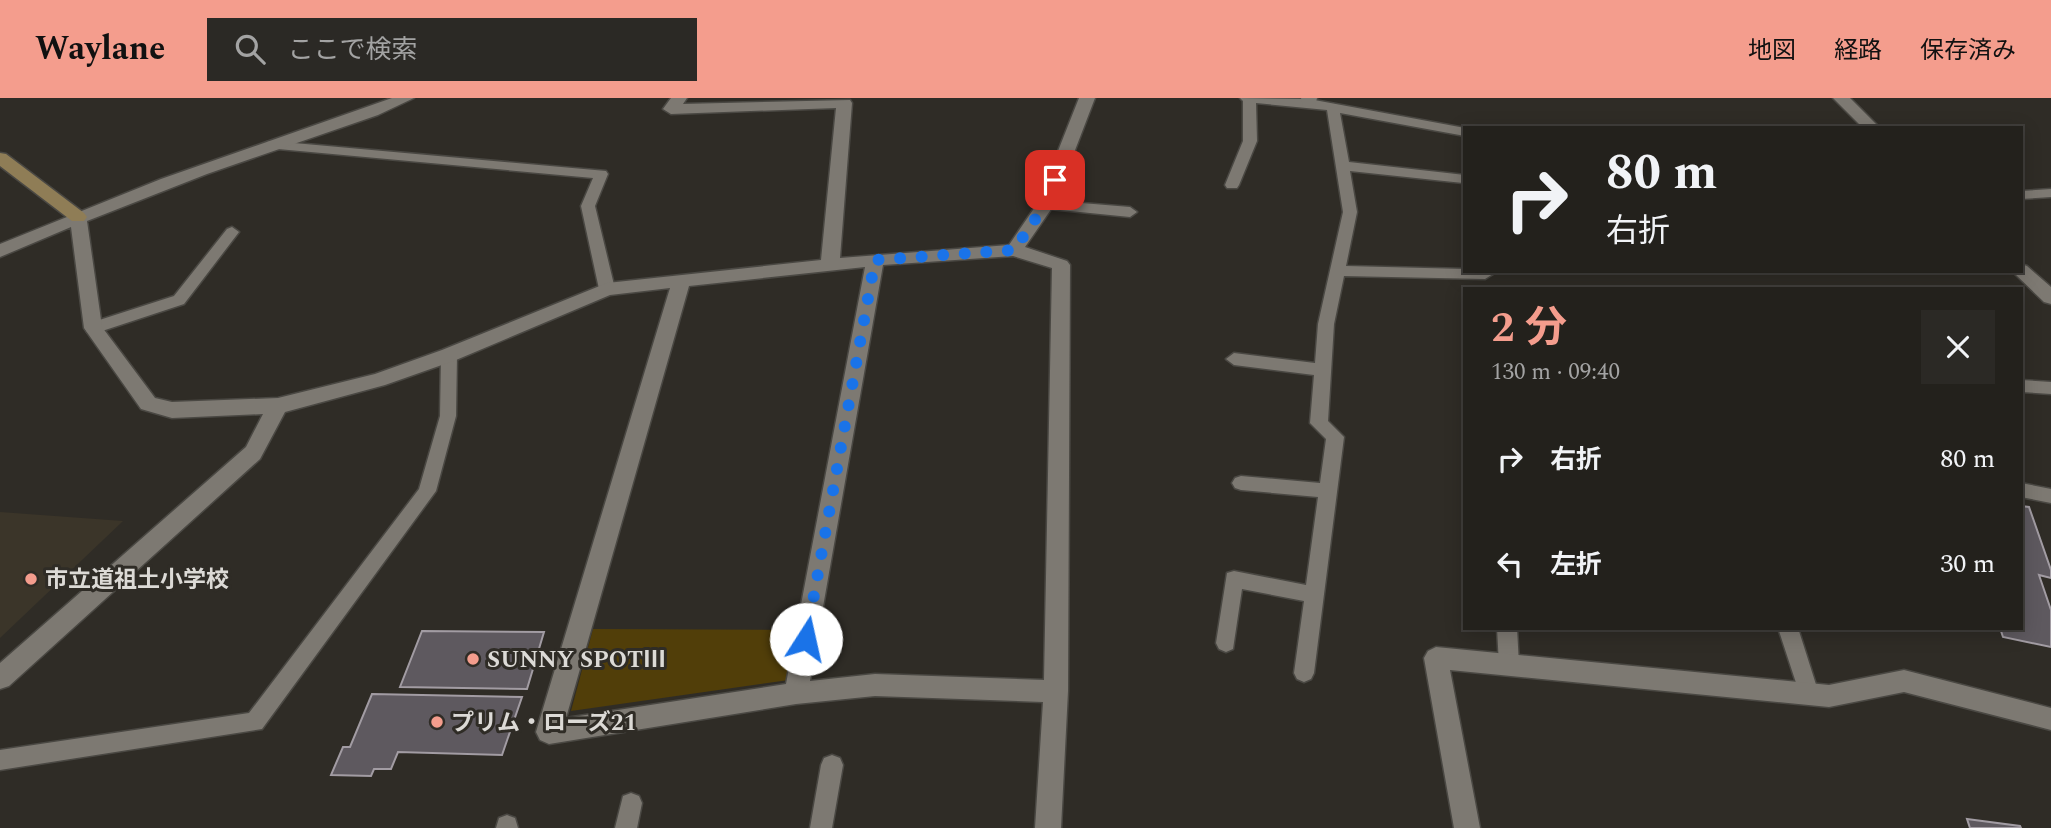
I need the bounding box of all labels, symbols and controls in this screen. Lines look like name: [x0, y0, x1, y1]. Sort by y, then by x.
search box: [207, 18, 697, 81]
text: Waylane: [35, 24, 165, 74]
icon: search: [231, 30, 269, 68]
text: ここで検索: [287, 30, 418, 70]
text: 地図: [1748, 33, 1796, 69]
text: 経路: [1834, 33, 1882, 69]
text: 保存済み: [1920, 33, 2016, 69]
text: 80 m: [1606, 136, 1717, 211]
pin: [1025, 150, 1085, 210]
icon: right: [1491, 154, 1582, 245]
icon: arrive: [1036, 161, 1074, 199]
text: 右折: [1606, 207, 1670, 256]
text: 2 分: [1491, 297, 1567, 360]
button: close: [1921, 310, 1995, 384]
text: 130 m · 09:40: [1491, 355, 1620, 390]
text: 80 m: [1940, 439, 1995, 479]
icon: right: [1491, 440, 1529, 478]
text: 右折: [1550, 440, 1602, 480]
text: 30 m: [1940, 544, 1995, 584]
icon: left: [1491, 545, 1529, 583]
text: 左折: [1550, 545, 1602, 585]
place label: 市立道祖土小学校: [45, 563, 229, 598]
marker: 市立道祖土小学校: [23, 571, 39, 587]
position arrow: [769, 602, 843, 676]
place label: SUNNY SPOTⅢ: [487, 643, 666, 678]
marker: SUNNY SPOTⅢ: [465, 651, 481, 667]
place label: プリム・ローズ21: [451, 706, 637, 741]
marker: プリム・ローズ21: [429, 714, 445, 730]

